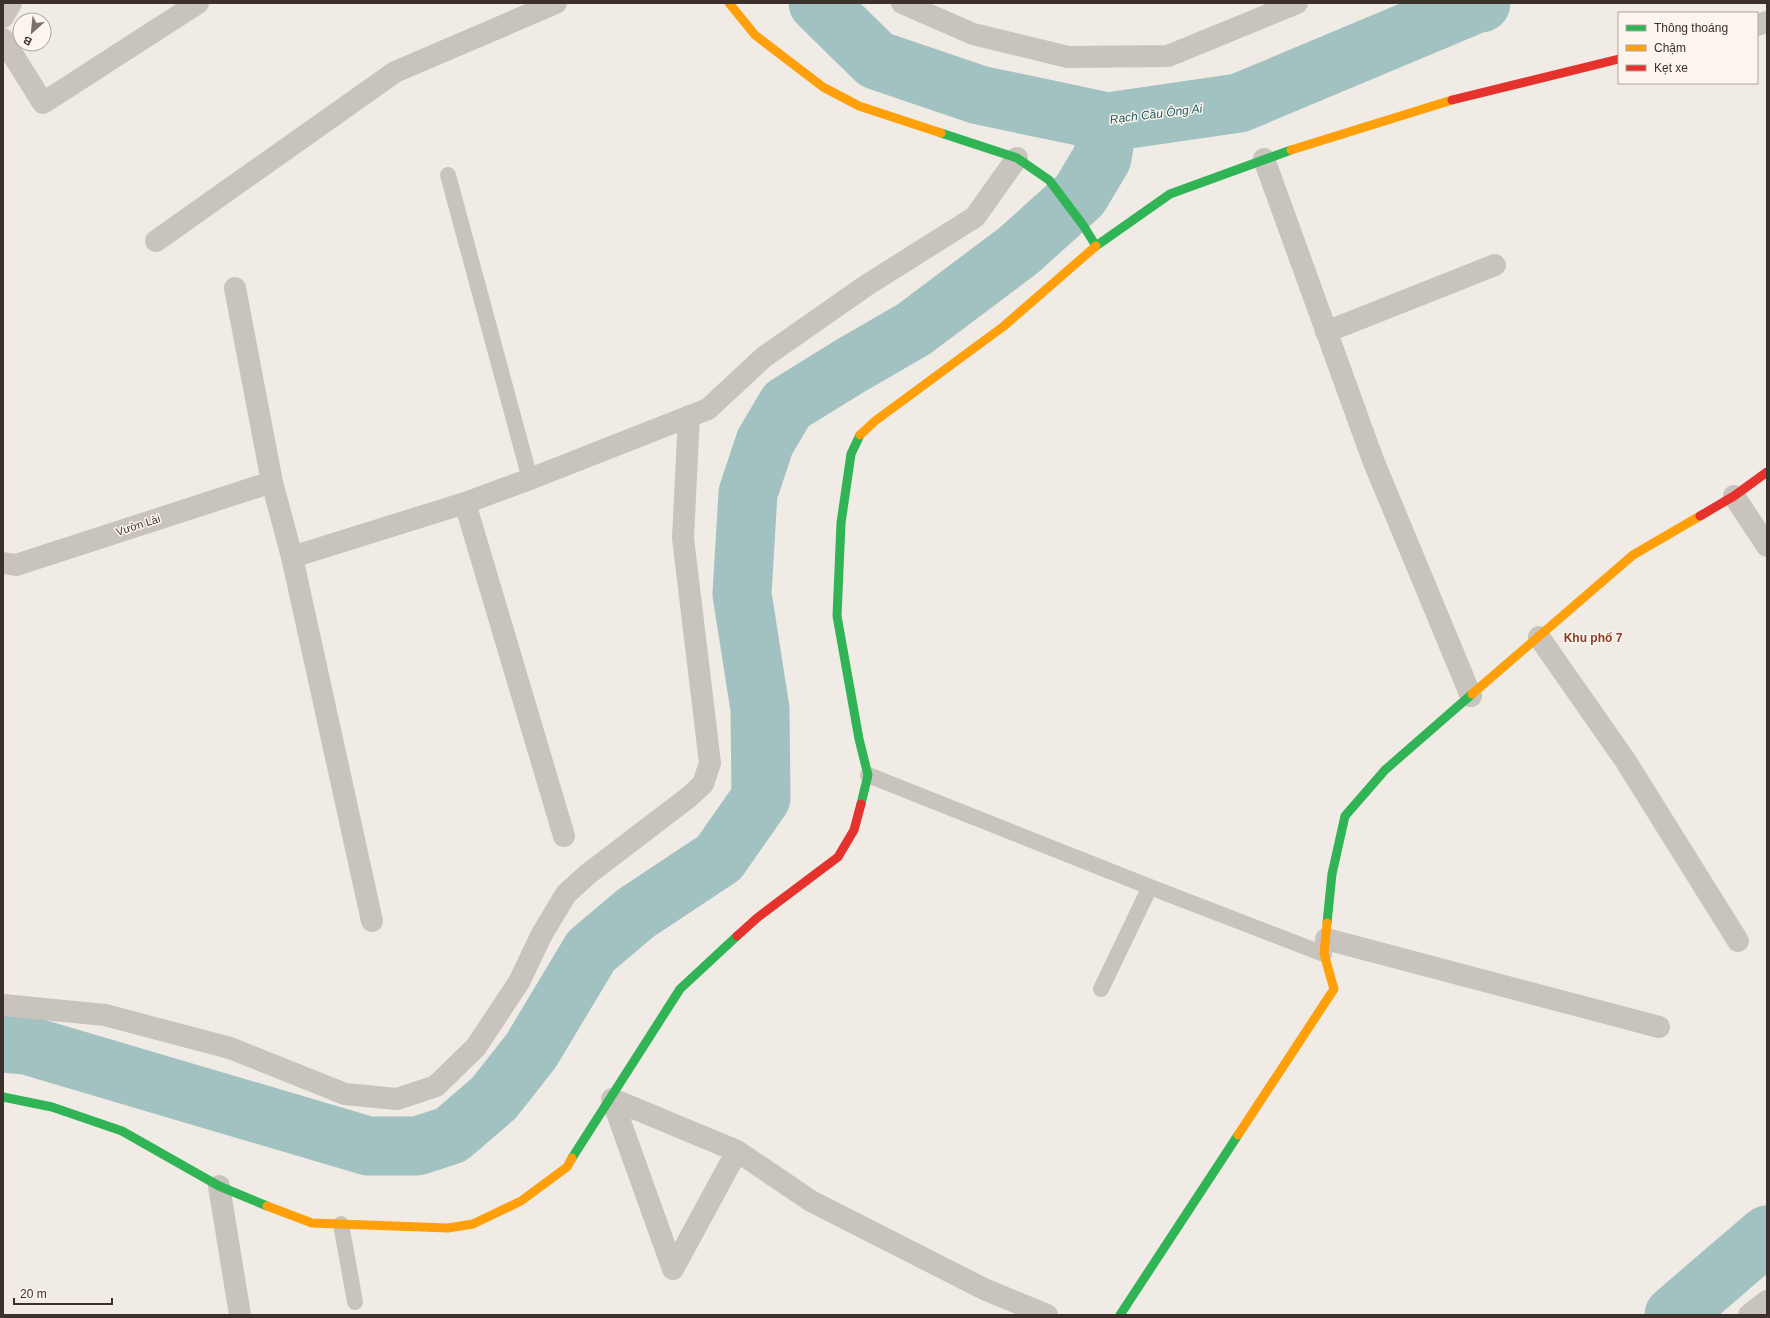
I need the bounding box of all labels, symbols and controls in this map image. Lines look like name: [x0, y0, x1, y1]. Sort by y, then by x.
north arrow: [12, 12, 52, 52]
legend: [1618, 12, 1758, 84]
text: Thông thoáng: [1654, 21, 1728, 35]
text: B: [21, 34, 34, 48]
text: Chậm: [1654, 41, 1686, 55]
text: Kẹt xe: [1654, 61, 1688, 75]
water label: Rạch Cầu Ông Ai: [1109, 100, 1203, 127]
street label: Vườn Lài: [114, 512, 162, 538]
district label: Khu phố 7: [1564, 631, 1623, 645]
scale bar: [14, 1280, 112, 1306]
text: 20 m: [20, 1287, 47, 1301]

